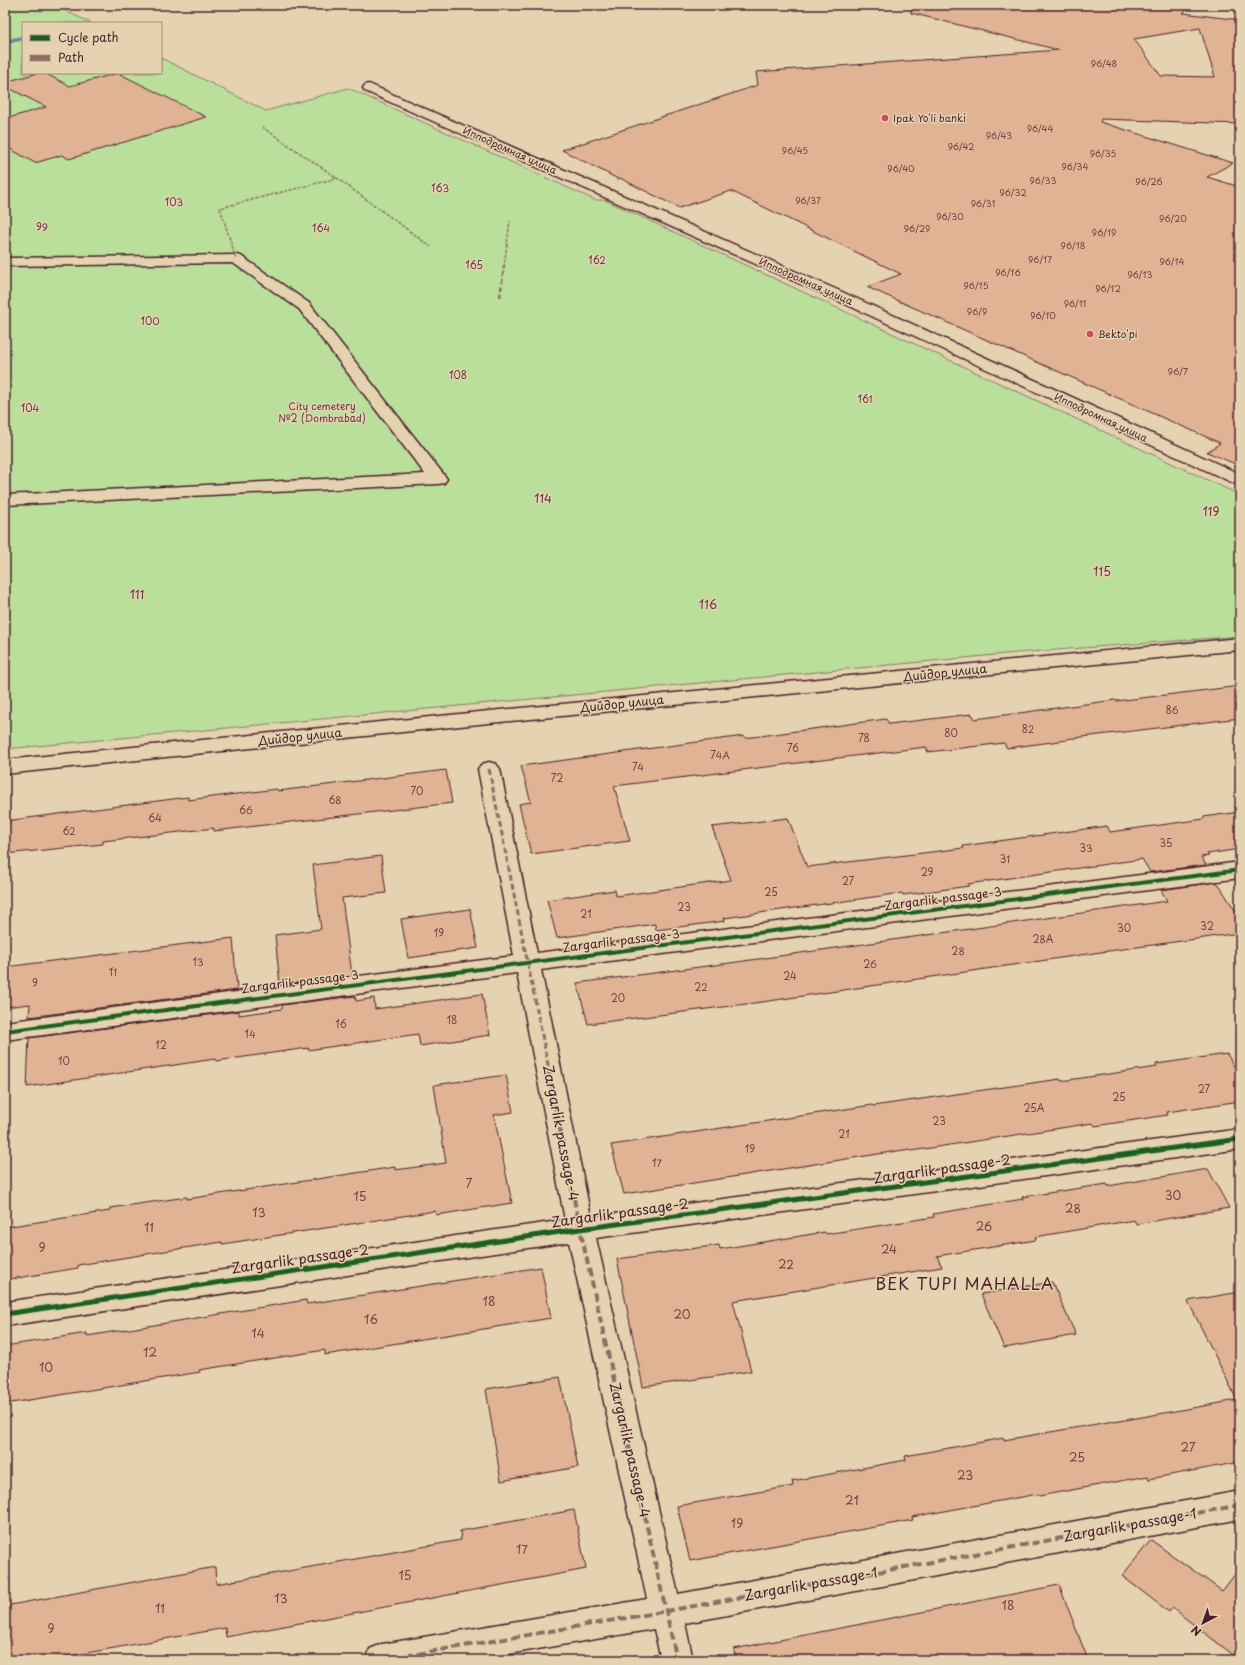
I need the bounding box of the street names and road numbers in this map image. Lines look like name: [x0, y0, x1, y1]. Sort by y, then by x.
street label: Ипподромная улица: [461, 122, 560, 177]
street label: Ипподромная улица: [757, 253, 856, 308]
street label: Ипподромная улица: [1052, 388, 1151, 445]
street label: Дийдор улица: [901, 659, 988, 685]
street label: Дийдор улица: [578, 690, 665, 716]
street label: Дийдор улица: [256, 723, 343, 749]
street label: Zargarlik passage-3: [883, 882, 1003, 914]
street label: Zargarlik passage-3: [561, 924, 681, 956]
street label: Zargarlik passage-3: [240, 965, 360, 997]
street label: Zargarlik passage-4: [538, 1063, 585, 1203]
street label: Zargarlik passage-2: [872, 1148, 1012, 1189]
street label: Zargarlik passage-2: [550, 1192, 690, 1233]
street label: Zargarlik passage-2: [230, 1238, 370, 1279]
street label: Zargarlik passage-4: [605, 1380, 656, 1520]
street label: Zargarlik passage-1: [1061, 1502, 1198, 1547]
street label: Zargarlik passage-1: [742, 1561, 879, 1606]

